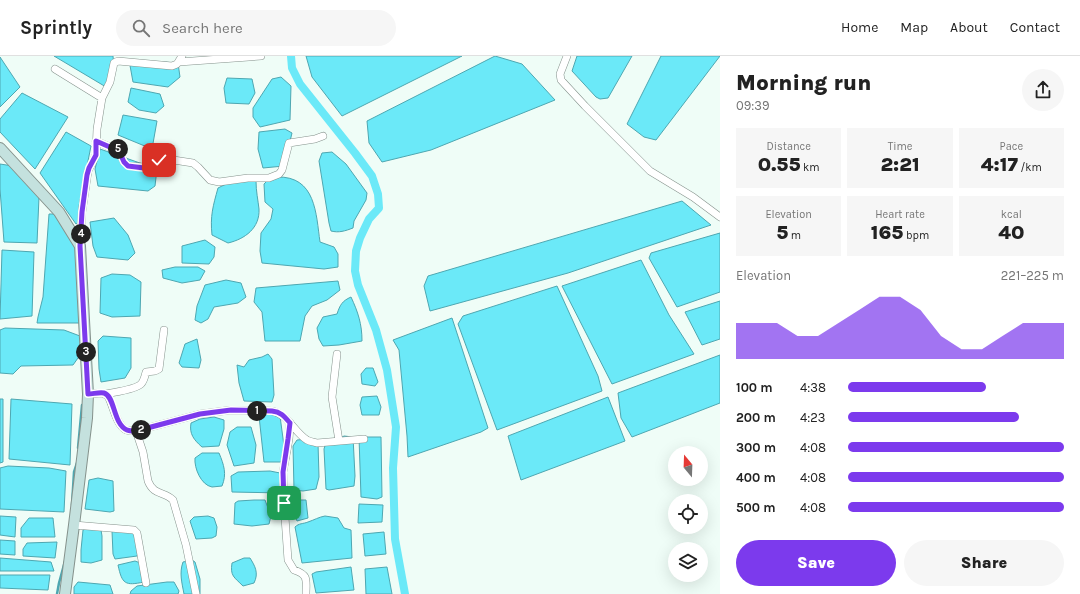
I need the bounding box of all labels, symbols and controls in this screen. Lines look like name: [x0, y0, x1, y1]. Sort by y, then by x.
search box: [116, 10, 396, 46]
text: Sprintly: [20, 17, 92, 39]
icon: search: [130, 17, 152, 39]
text: Search here: [162, 19, 243, 37]
text: Home: [841, 19, 878, 36]
text: Map: [900, 19, 928, 36]
text: About: [950, 19, 988, 36]
text: Contact: [1010, 19, 1060, 36]
button: share: [1022, 69, 1064, 111]
text: Morning run: [736, 70, 871, 96]
text: 09:39: [736, 98, 769, 113]
pin: 5: [108, 139, 128, 159]
text: Distance: [766, 140, 811, 153]
text: Time: [888, 140, 912, 153]
text: Pace: [1000, 140, 1023, 153]
text: 5: [115, 142, 121, 155]
pin: [142, 143, 176, 177]
icon: check: [148, 149, 170, 171]
text: 0.55: [758, 153, 800, 176]
text: 2:21: [880, 153, 920, 176]
text: 4:17: [981, 153, 1018, 176]
text: km: [800, 161, 820, 174]
text: /km: [1018, 161, 1042, 174]
text: Elevation: [765, 208, 812, 221]
text: Heart rate: [875, 208, 925, 221]
text: kcal: [1001, 208, 1022, 221]
text: 5: [776, 221, 788, 244]
text: 165: [871, 221, 903, 244]
text: 40: [998, 221, 1024, 244]
pin: 4: [71, 224, 91, 244]
text: 4: [78, 227, 84, 240]
text: m: [788, 229, 801, 242]
text: bpm: [903, 229, 929, 242]
text: Elevation: [736, 268, 791, 283]
text: 221–225 m: [1001, 268, 1064, 283]
pin: 3: [76, 342, 96, 362]
text: 3: [83, 345, 89, 358]
text: 100 m: [736, 380, 773, 395]
text: 4:38: [800, 380, 826, 395]
pin: 1: [247, 401, 267, 421]
text: 1: [255, 404, 259, 417]
text: 200 m: [736, 410, 776, 425]
text: 4:23: [800, 410, 825, 425]
pin: 2: [131, 420, 151, 440]
text: 2: [138, 423, 144, 436]
text: 300 m: [736, 440, 776, 455]
text: 4:08: [800, 440, 826, 455]
north arrow: [668, 446, 708, 486]
map controls: [668, 446, 708, 582]
text: 400 m: [736, 470, 776, 485]
text: 4:08: [800, 470, 826, 485]
pin: [267, 486, 301, 520]
icon: arrive: [273, 492, 295, 514]
button: locate: [668, 494, 708, 534]
text: 500 m: [736, 500, 776, 515]
text: 4:08: [800, 500, 826, 515]
button: Save: [736, 540, 896, 586]
button: Share: [904, 540, 1064, 586]
button: layers: [668, 542, 708, 582]

